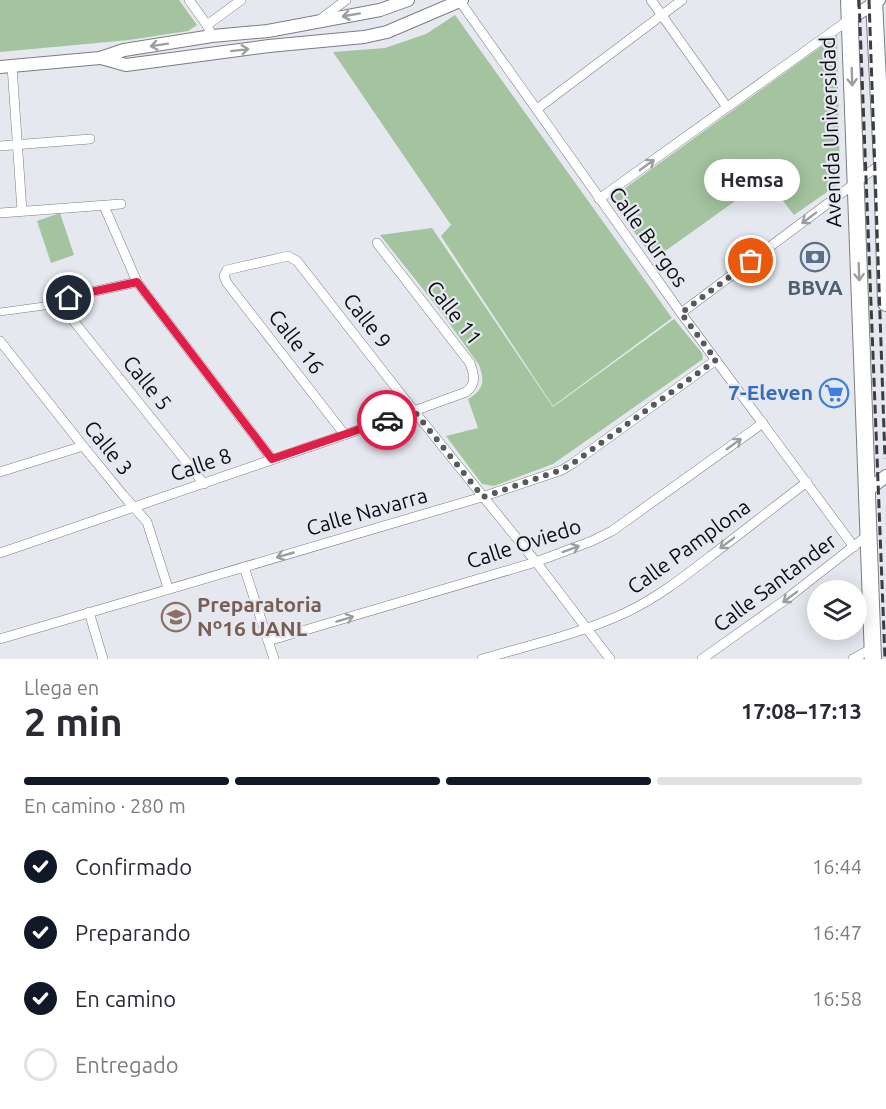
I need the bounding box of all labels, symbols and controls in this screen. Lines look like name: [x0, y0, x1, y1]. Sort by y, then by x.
one-way arrow: [342, 10, 362, 21]
street label: Avenida Universidad: [815, 36, 845, 228]
one-way arrow: [149, 39, 169, 50]
one-way arrow: [230, 44, 250, 55]
one-way arrow: [846, 67, 858, 87]
one-way arrow: [638, 159, 654, 171]
callout: Hemsa: [703, 159, 799, 201]
text: Hemsa: [720, 168, 784, 191]
street label: Calle Burgos: [604, 182, 693, 291]
one-way arrow: [801, 212, 817, 225]
pin: [725, 235, 776, 286]
bank icon: BBVA: [799, 241, 831, 273]
icon: bag: [734, 244, 767, 277]
one-way arrow: [853, 262, 864, 282]
pin: [43, 272, 94, 323]
place label: BBVA: [787, 275, 843, 299]
street label: Calle 11: [422, 276, 487, 349]
icon: home: [52, 281, 85, 314]
street label: Calle 9: [339, 288, 397, 353]
street label: Calle 16: [264, 305, 329, 378]
street label: Calle 5: [119, 350, 177, 414]
supermarket icon: 7-Eleven: [818, 377, 850, 409]
place label: 7-Eleven: [728, 380, 813, 404]
courier: [357, 390, 417, 450]
icon: car: [371, 404, 404, 437]
street label: Calle 3: [80, 415, 138, 479]
one-way arrow: [726, 437, 742, 450]
street label: Calle 8: [167, 442, 234, 486]
street label: Calle Navarra: [304, 482, 430, 540]
street label: Calle Pamplona: [623, 494, 754, 599]
street label: Calle Oviedo: [463, 513, 584, 573]
street label: Calle Santander: [708, 528, 841, 636]
one-way arrow: [719, 537, 735, 550]
one-way arrow: [561, 543, 580, 554]
one-way arrow: [276, 549, 295, 561]
map controls: [807, 580, 867, 640]
button: layers: [807, 580, 867, 640]
one-way arrow: [782, 591, 798, 603]
place label: Preparatoria Nº16 UANL: [197, 592, 322, 640]
school or university icon: Preparatoria Nº16 UANL: [160, 601, 192, 633]
one-way arrow: [335, 613, 354, 624]
text: Llega en: [24, 676, 99, 699]
text: 17:08–17:13: [741, 698, 862, 723]
text: 2 min: [24, 700, 123, 743]
text: En camino · 280 m: [24, 794, 186, 817]
icon: check: [24, 850, 57, 883]
text: Confirmado: [75, 854, 192, 879]
text: 16:44: [812, 855, 862, 878]
icon: check: [24, 916, 57, 949]
text: Preparando: [75, 920, 191, 945]
text: 16:47: [812, 921, 862, 944]
icon: check: [24, 982, 57, 1015]
text: En camino: [75, 986, 176, 1011]
text: 16:58: [812, 987, 862, 1010]
text: Entregado: [75, 1052, 179, 1077]

